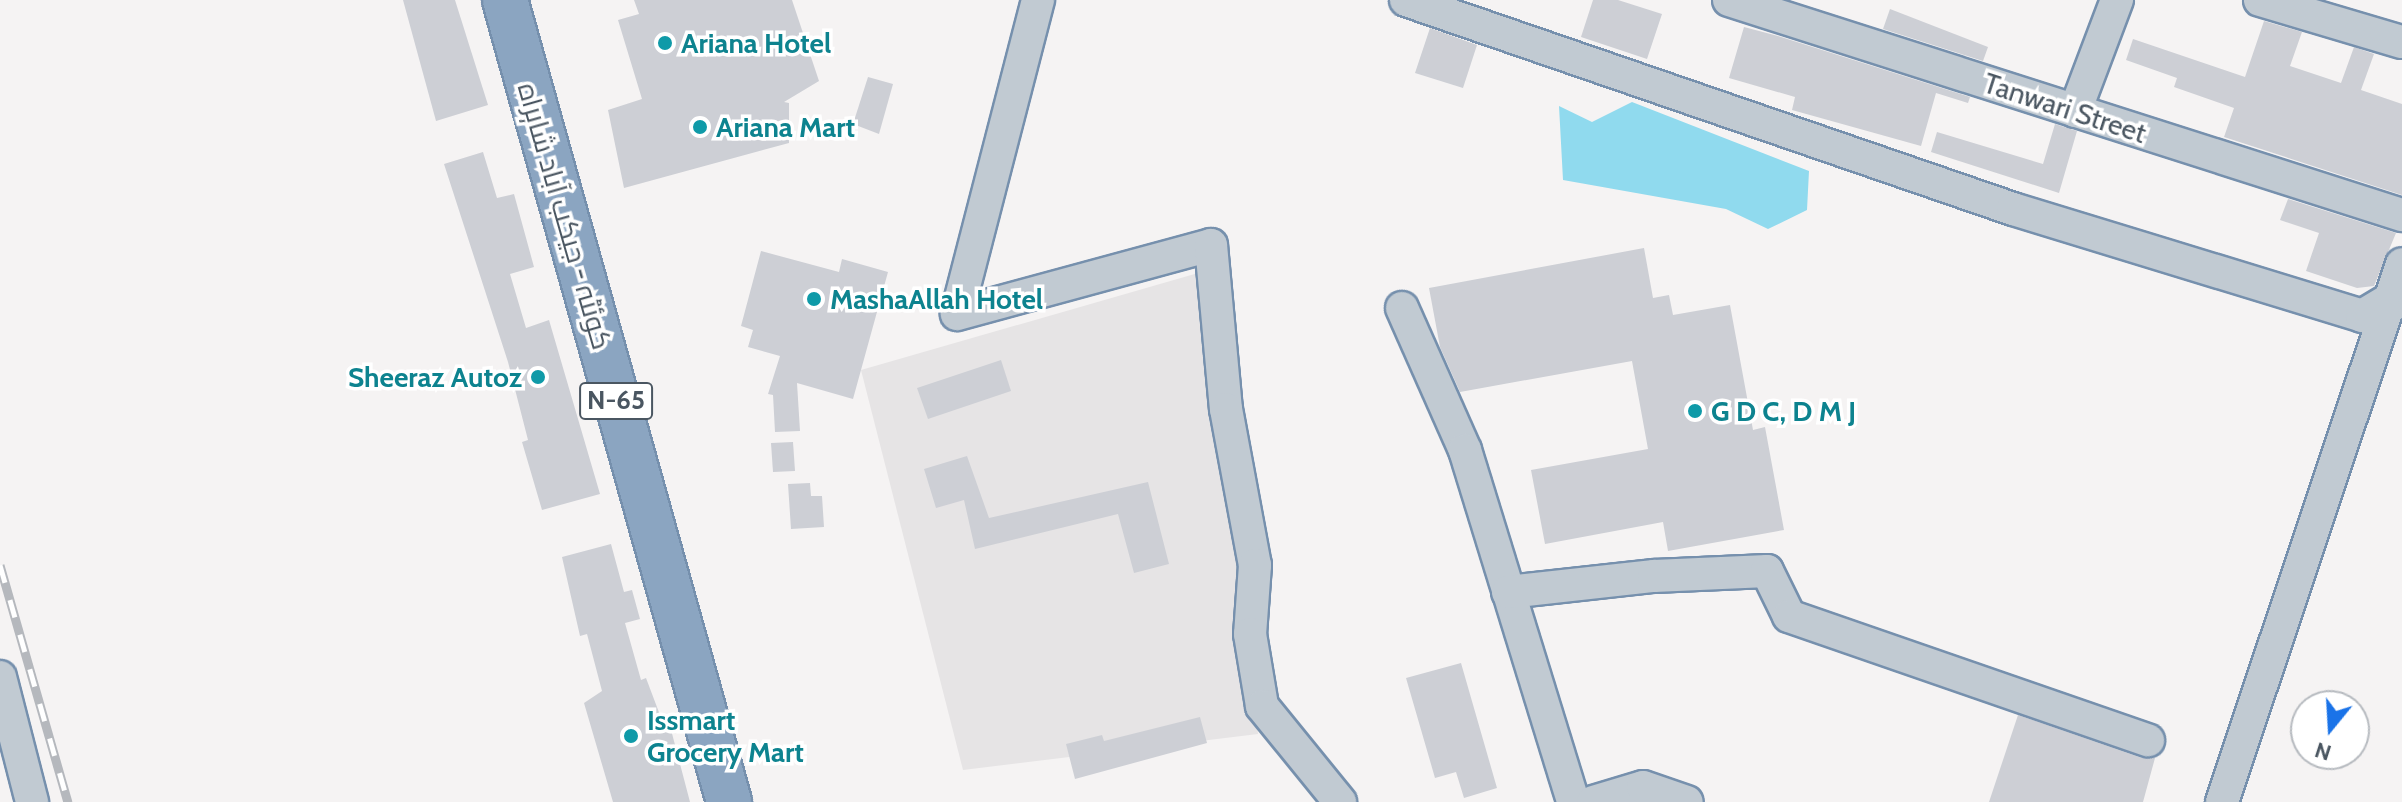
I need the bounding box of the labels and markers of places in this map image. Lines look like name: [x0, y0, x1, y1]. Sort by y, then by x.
place label: Ariana Hotel: [681, 26, 831, 60]
marker: Ariana Hotel: [656, 34, 674, 52]
place label: Ariana Mart: [716, 110, 855, 144]
marker: Ariana Mart: [691, 118, 709, 136]
place label: MashaAllah Hotel: [830, 282, 1043, 316]
marker: MashaAllah Hotel: [805, 290, 823, 308]
place label: Sheeraz Autoz: [348, 360, 522, 394]
marker: Sheeraz Autoz: [529, 368, 547, 386]
place label: G D C, D M J: [1711, 394, 1856, 428]
marker: G D C, D M J: [1686, 402, 1704, 420]
place label: Issmart Grocery Mart: [647, 703, 804, 769]
marker: Issmart Grocery Mart: [622, 727, 640, 745]

